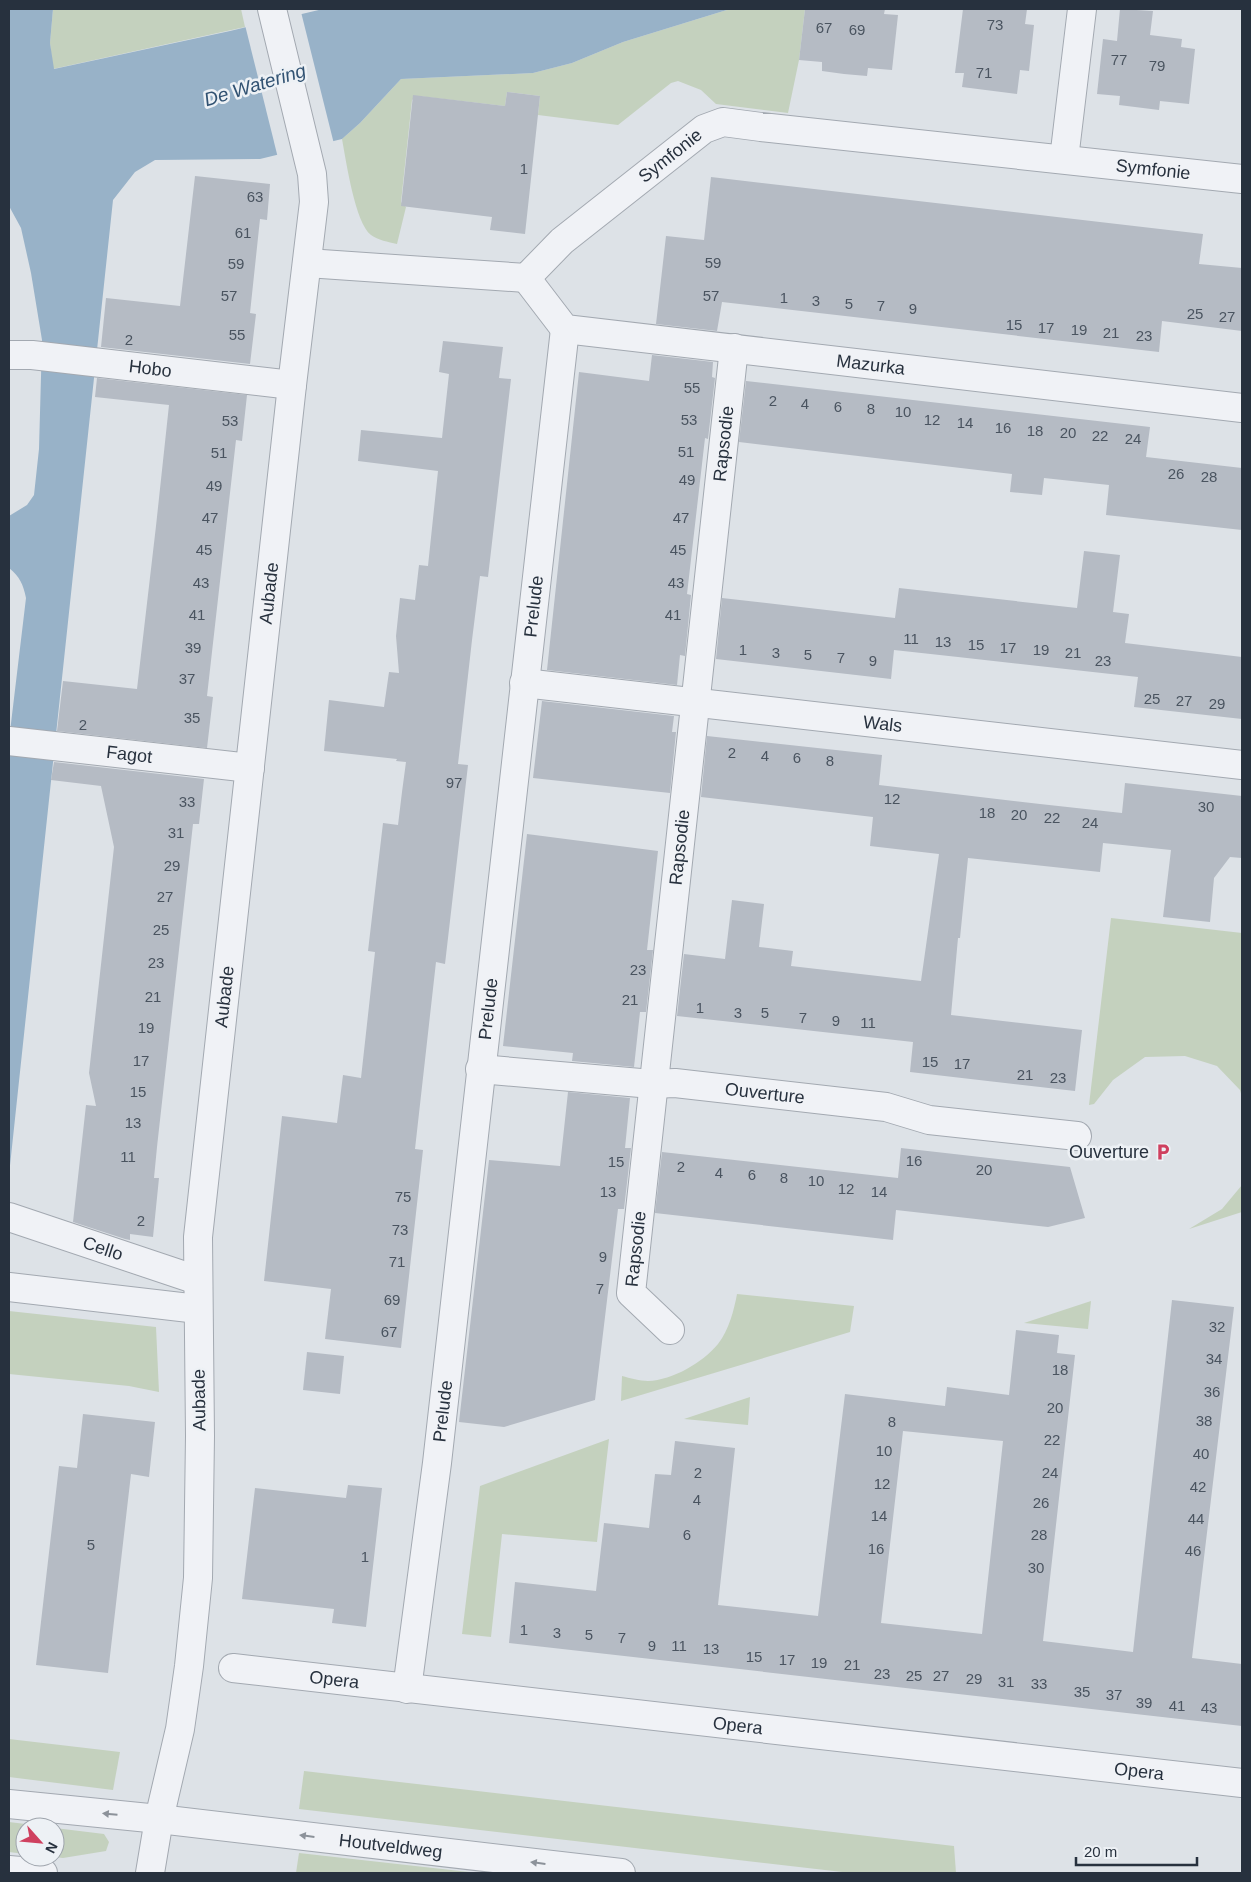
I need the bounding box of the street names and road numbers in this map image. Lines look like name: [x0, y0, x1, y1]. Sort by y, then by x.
street label: Symfonie: [635, 125, 706, 187]
street label: Symfonie: [1115, 155, 1192, 183]
street label: Mazurka: [835, 351, 907, 379]
street label: Hobo: [128, 356, 173, 381]
street label: Rapsodie: [709, 405, 738, 483]
street label: Aubade: [256, 561, 282, 625]
street label: Prelude: [520, 574, 547, 638]
street label: Wals: [862, 712, 903, 736]
street label: Fagot: [105, 742, 153, 767]
street label: Rapsodie: [666, 808, 694, 886]
street label: Aubade: [211, 965, 238, 1029]
street label: Prelude: [475, 977, 502, 1041]
street label: Ouverture: [724, 1079, 806, 1108]
street label: Rapsodie: [622, 1210, 650, 1288]
street label: Cello: [80, 1232, 125, 1264]
street label: Aubade: [188, 1369, 210, 1431]
street label: Prelude: [429, 1379, 456, 1443]
street label: Opera: [308, 1667, 361, 1692]
street label: Opera: [712, 1713, 765, 1738]
street label: Opera: [1113, 1759, 1166, 1784]
street label: Houtveldweg: [338, 1830, 444, 1862]

